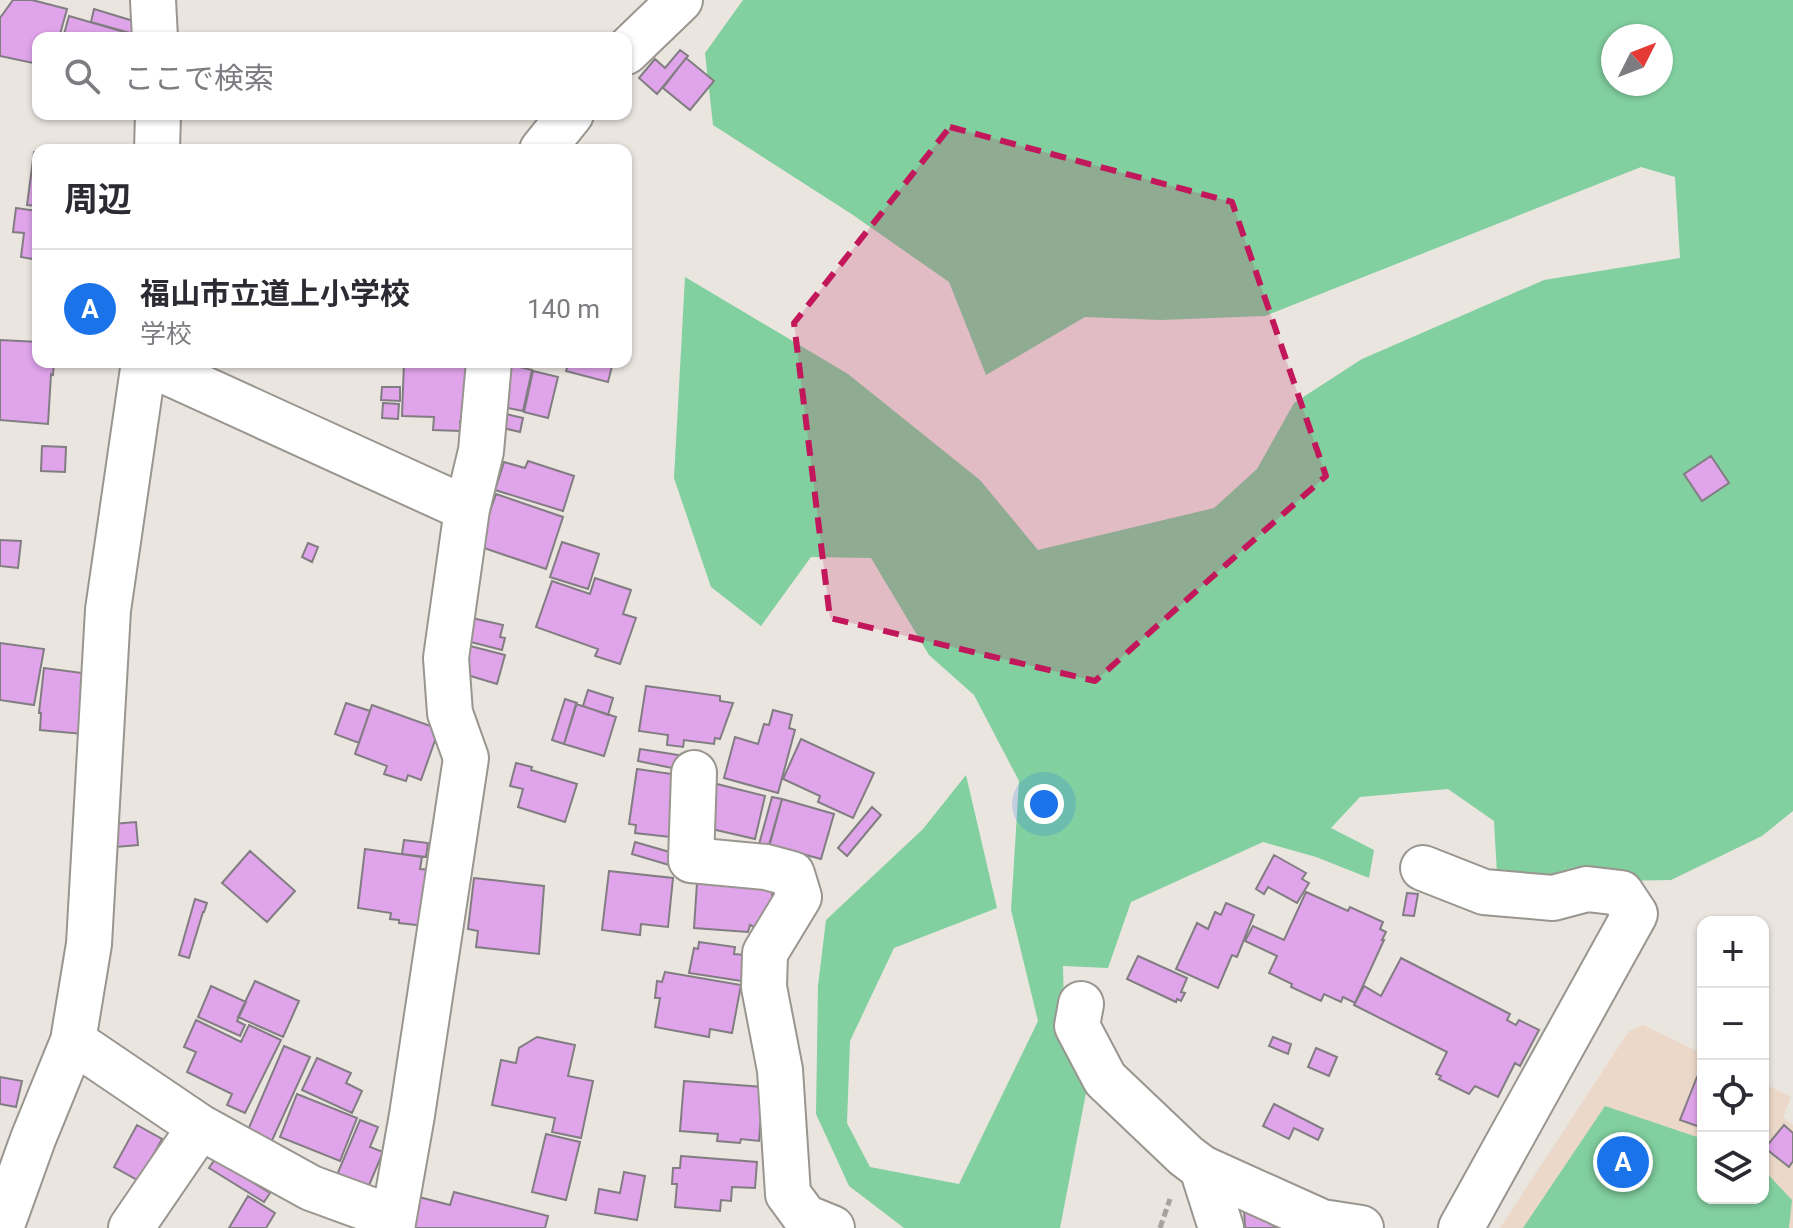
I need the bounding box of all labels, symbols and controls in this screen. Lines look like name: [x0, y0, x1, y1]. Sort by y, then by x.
north arrow: [1601, 24, 1673, 96]
search box: [32, 32, 632, 120]
icon: search: [60, 54, 104, 98]
text: ここで検索: [124, 61, 274, 96]
text: 周辺: [64, 179, 132, 219]
text: 福山市立道上小学校: [140, 276, 410, 311]
text: A: [81, 294, 99, 324]
text: 140 m: [527, 294, 600, 324]
text: 学校: [140, 319, 192, 349]
your location: [1024, 784, 1064, 824]
map controls: [1697, 916, 1769, 1204]
button: +: [1697, 916, 1769, 988]
button: −: [1697, 988, 1769, 1060]
button: locate: [1697, 1060, 1769, 1132]
pin: A: [1597, 1132, 1649, 1192]
button: layers: [1697, 1132, 1769, 1204]

